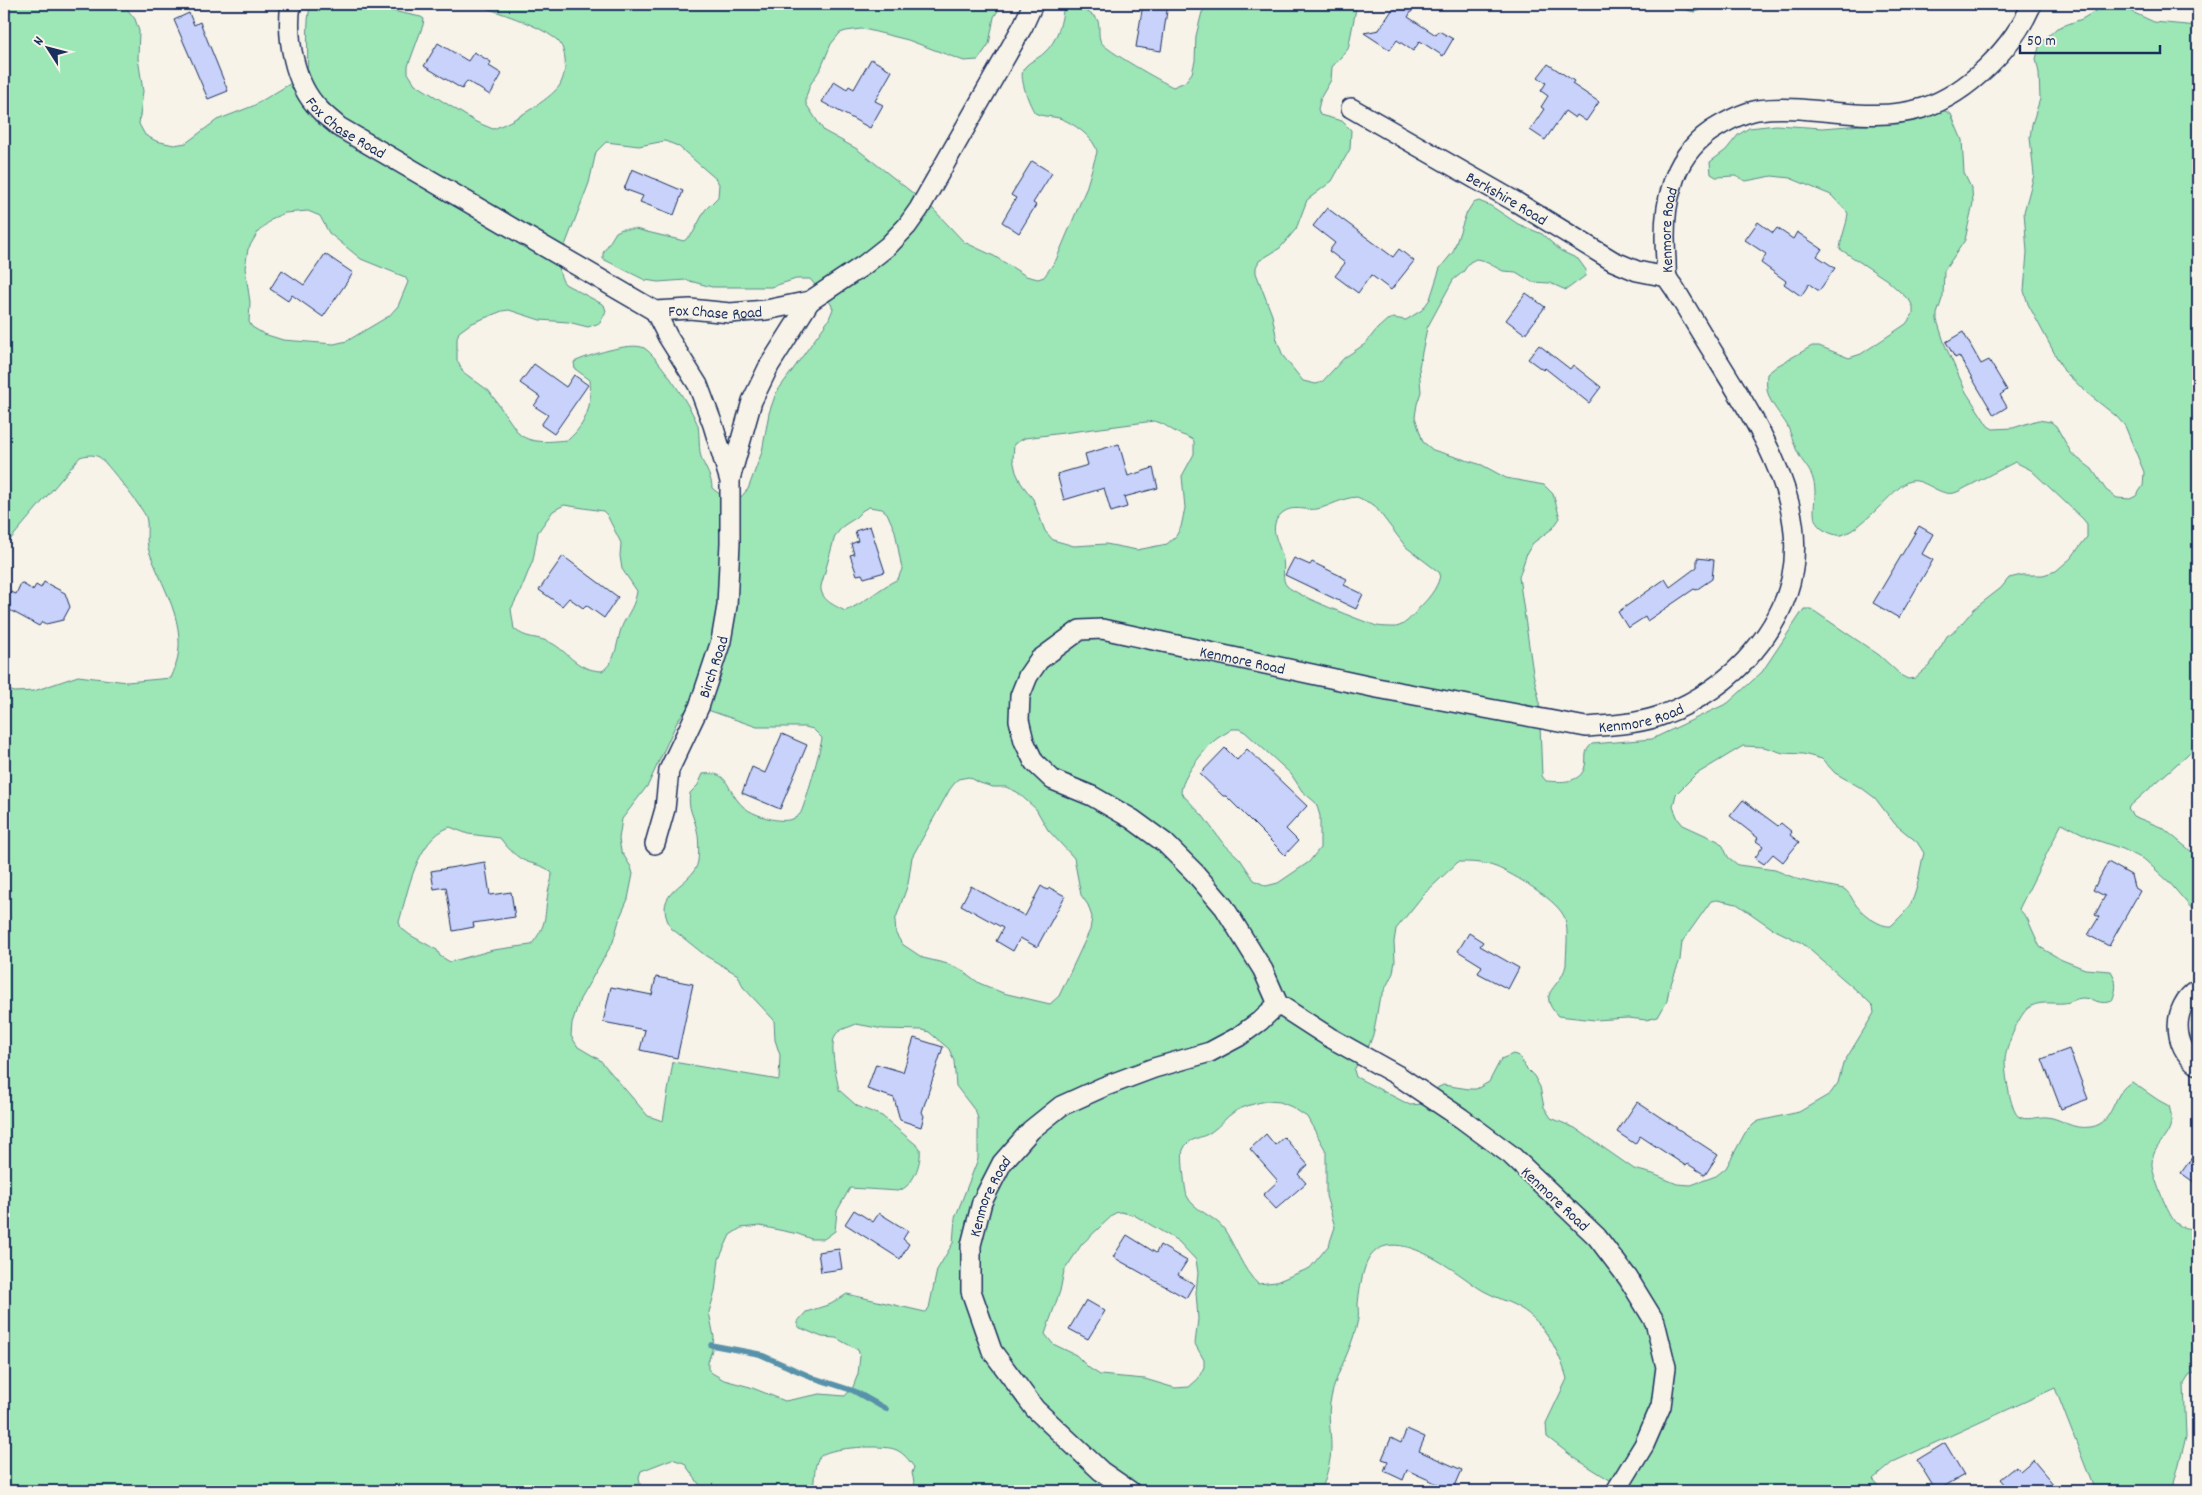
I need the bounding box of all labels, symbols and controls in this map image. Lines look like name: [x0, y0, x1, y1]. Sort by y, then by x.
north arrow: [22, 22, 72, 72]
scale bar: [2020, 22, 2160, 54]
text: 50 m: [2027, 31, 2056, 53]
text: N: [29, 33, 49, 50]
street label: Fox Chase Road: [299, 93, 389, 166]
street label: Berkshire Road: [1461, 167, 1551, 232]
street label: Kenmore Road: [1656, 185, 1685, 274]
street label: Fox Chase Road: [668, 300, 763, 327]
street label: Birch Road: [694, 635, 736, 701]
street label: Kenmore Road: [1197, 641, 1287, 682]
street label: Kenmore Road: [1598, 698, 1688, 740]
street label: Kenmore Road: [965, 1151, 1017, 1240]
street label: Kenmore Road: [1515, 1162, 1594, 1238]

